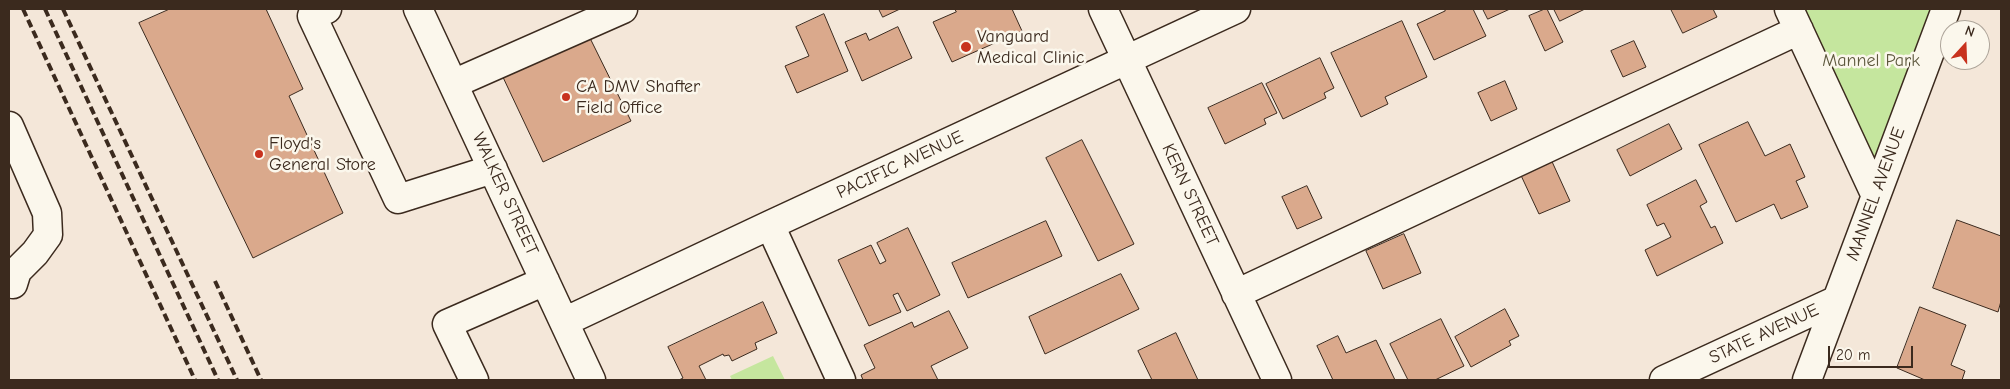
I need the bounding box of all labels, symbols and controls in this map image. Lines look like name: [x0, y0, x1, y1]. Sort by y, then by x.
north arrow: [1940, 20, 1990, 70]
text: N: [1963, 22, 1977, 41]
place label: Vanguard Medical Clinic: [977, 26, 1084, 68]
marker: Vanguard Medical Clinic: [959, 40, 973, 54]
park label: Mannel Park: [1822, 50, 1920, 72]
place label: CA DMV Shafter Field Office: [576, 76, 700, 118]
marker: CA DMV Shafter Field Office: [560, 91, 572, 103]
street label: MANNEL AVENUE: [1842, 124, 1910, 264]
street label: PACIFIC AVENUE: [833, 126, 967, 204]
street label: WALKER STREET: [467, 129, 543, 259]
place label: Floyd's General Store: [269, 133, 376, 176]
street label: KERN STREET: [1157, 140, 1223, 250]
marker: Floyd's General Store: [253, 148, 265, 160]
street label: STATE AVENUE: [1706, 299, 1822, 369]
scale bar: [1830, 336, 1915, 368]
text: 20 m: [1836, 346, 1870, 364]

